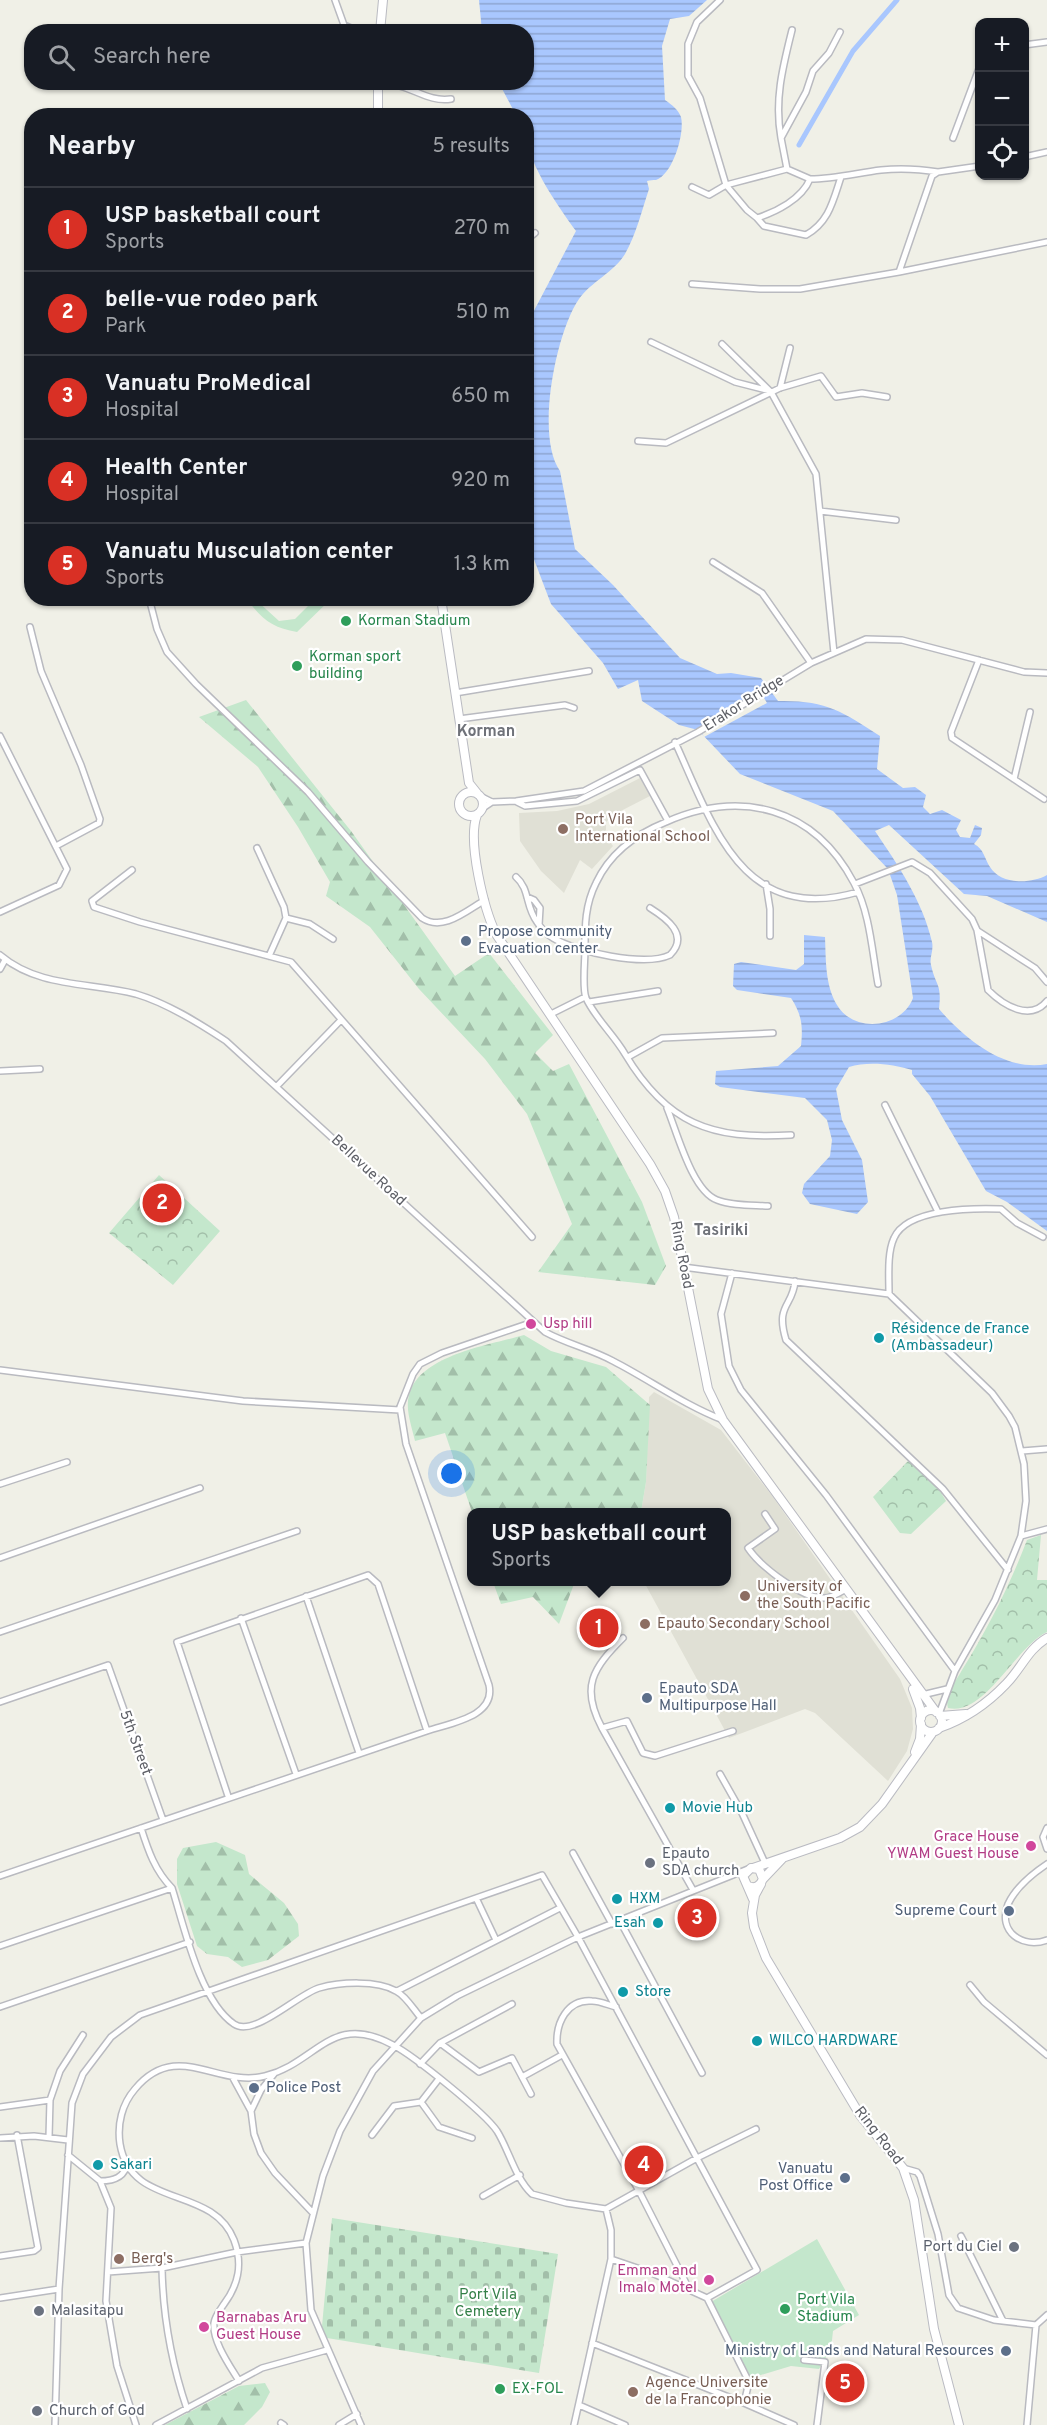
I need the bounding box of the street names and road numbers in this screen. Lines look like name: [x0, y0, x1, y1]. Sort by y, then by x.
street label: Erakor Bridge: [700, 672, 788, 736]
street label: Bellevue Road: [326, 1131, 410, 1211]
street label: Ring Road: [665, 1219, 697, 1291]
street label: 5th Street: [114, 1708, 156, 1778]
street label: Ring Road: [849, 2103, 907, 2169]

